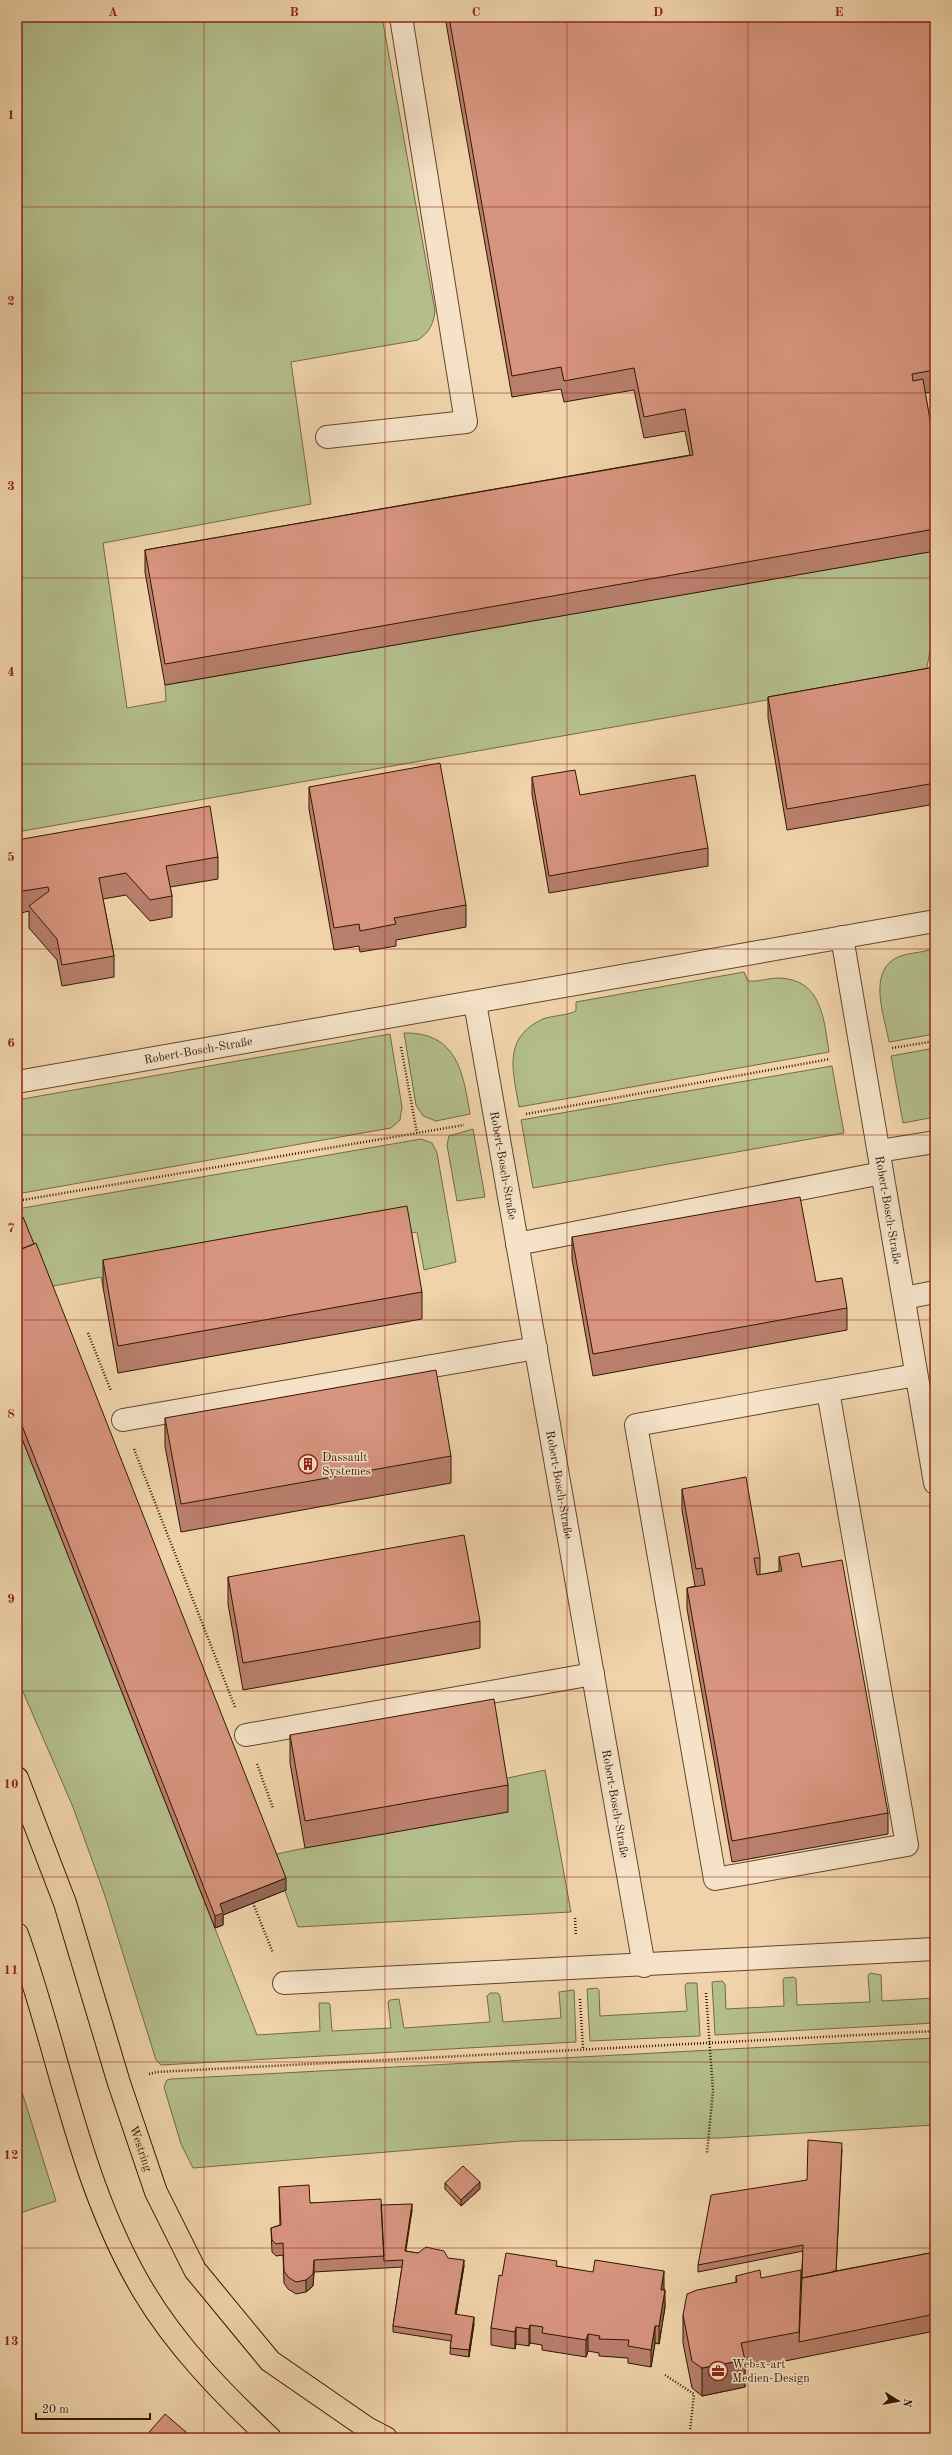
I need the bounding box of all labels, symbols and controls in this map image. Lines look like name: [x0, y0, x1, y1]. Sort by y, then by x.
text: A: [108, 6, 118, 19]
text: B: [289, 6, 299, 19]
text: C: [472, 6, 480, 19]
text: D: [653, 6, 663, 19]
text: E: [835, 6, 844, 19]
text: 1: [7, 109, 15, 122]
text: 2: [7, 295, 15, 308]
text: 3: [7, 480, 15, 493]
text: 4: [7, 666, 15, 679]
text: 5: [7, 851, 15, 864]
street label: Robert-Bosch-Straße: [143, 1036, 254, 1067]
text: 6: [7, 1037, 15, 1050]
street label: Robert-Bosch-Straße: [487, 1111, 518, 1221]
street label: Robert-Bosch-Straße: [872, 1155, 903, 1266]
text: 7: [7, 1222, 15, 1235]
text: 8: [7, 1408, 15, 1421]
street label: Robert-Bosch-Straße: [543, 1430, 574, 1540]
place label: Dassault Systemes: [322, 1452, 371, 1478]
building icon: Dassault Systemes: [297, 1453, 319, 1475]
text: 9: [7, 1593, 15, 1606]
street label: Robert-Bosch-Straße: [599, 1749, 630, 1860]
text: 10: [3, 1778, 19, 1791]
text: 11: [3, 1964, 19, 1977]
street label: Westring: [127, 2124, 154, 2174]
text: 12: [3, 2149, 19, 2162]
text: 13: [3, 2335, 19, 2348]
place label: Web-x-art Medien-Design: [732, 2359, 810, 2385]
office icon: Web-x-art Medien-Design: [707, 2360, 729, 2382]
north arrow: [878, 2381, 918, 2421]
scale bar: [36, 2395, 150, 2421]
text: N: [900, 2397, 913, 2408]
text: 20 m: [42, 2404, 69, 2416]

